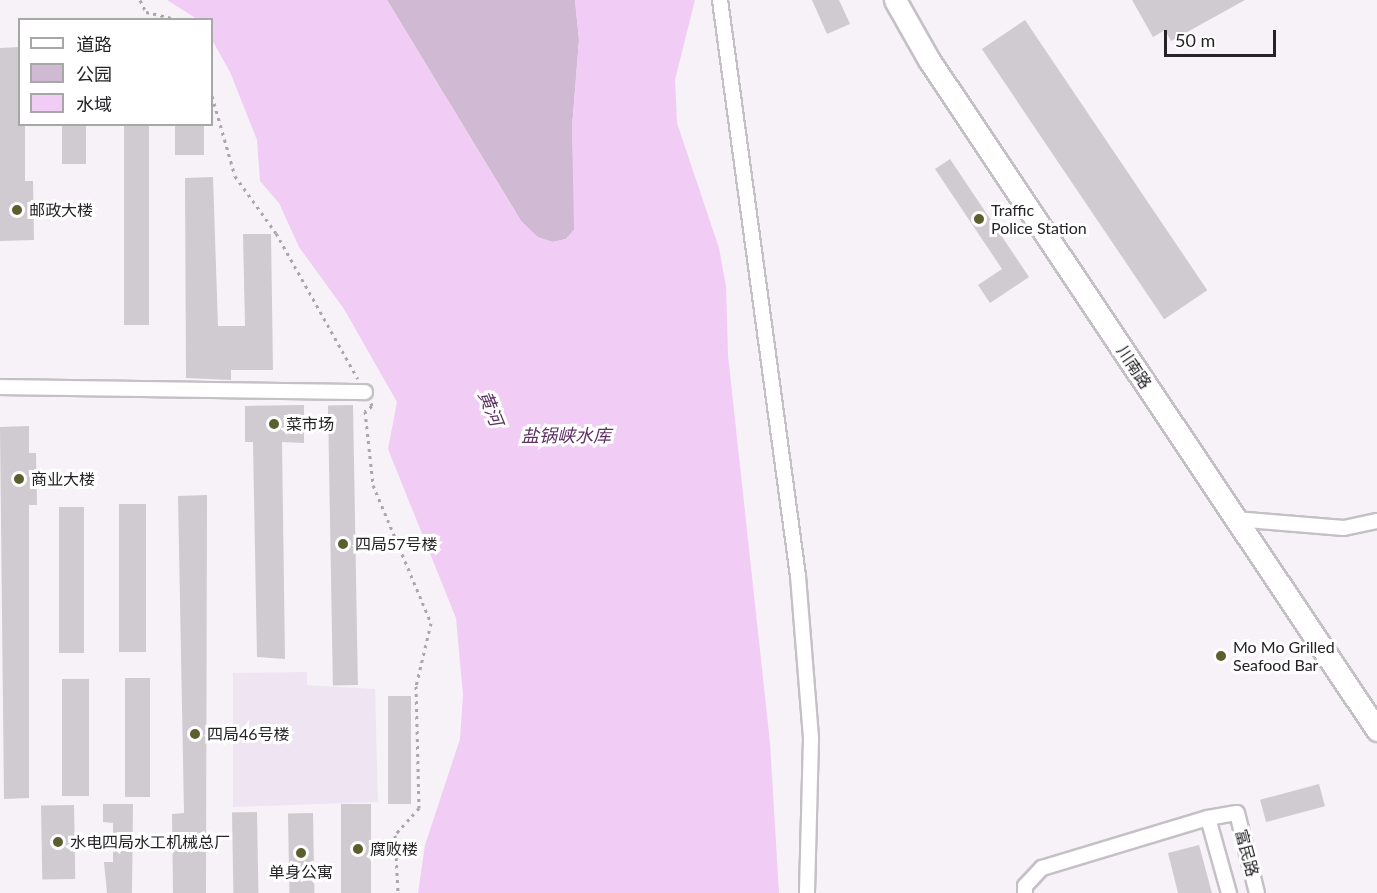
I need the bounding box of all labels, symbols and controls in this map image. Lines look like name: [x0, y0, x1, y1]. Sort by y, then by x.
legend: [18, 18, 213, 126]
scale bar: [1167, 18, 1280, 56]
text: 50 m: [1175, 29, 1215, 51]
text: 道路: [76, 33, 112, 55]
text: 公园: [76, 63, 112, 85]
text: 水域: [76, 93, 112, 115]
place label: 邮政大楼: [29, 200, 93, 220]
place label: Traffic Police Station: [991, 200, 1087, 238]
marker: 邮政大楼: [10, 203, 24, 217]
marker: Traffic Police Station: [972, 212, 986, 226]
street label: 川南路: [1113, 342, 1155, 392]
water label: 黄河: [474, 387, 508, 429]
place label: 菜市场: [286, 414, 334, 434]
marker: 菜市场: [267, 417, 281, 431]
water label: 盐锅峡水库: [521, 424, 611, 446]
place label: 商业大楼: [31, 469, 95, 489]
marker: 商业大楼: [12, 472, 26, 486]
place label: 四局57号楼: [355, 534, 438, 554]
marker: 四局57号楼: [336, 537, 350, 551]
place label: Mo Mo Grilled Seafood Bar: [1233, 637, 1335, 675]
marker: Mo Mo Grilled Seafood Bar: [1214, 649, 1228, 663]
place label: 四局46号楼: [207, 724, 290, 744]
marker: 四局46号楼: [188, 727, 202, 741]
street label: 富民路: [1232, 827, 1262, 879]
place label: 水电四局水工机械总厂: [70, 832, 230, 852]
marker: 水电四局水工机械总厂: [51, 835, 65, 849]
place label: 腐败楼: [370, 839, 418, 859]
marker: 腐败楼: [351, 842, 365, 856]
marker: 单身公寓: [294, 846, 308, 860]
place label: 单身公寓: [269, 862, 333, 882]

